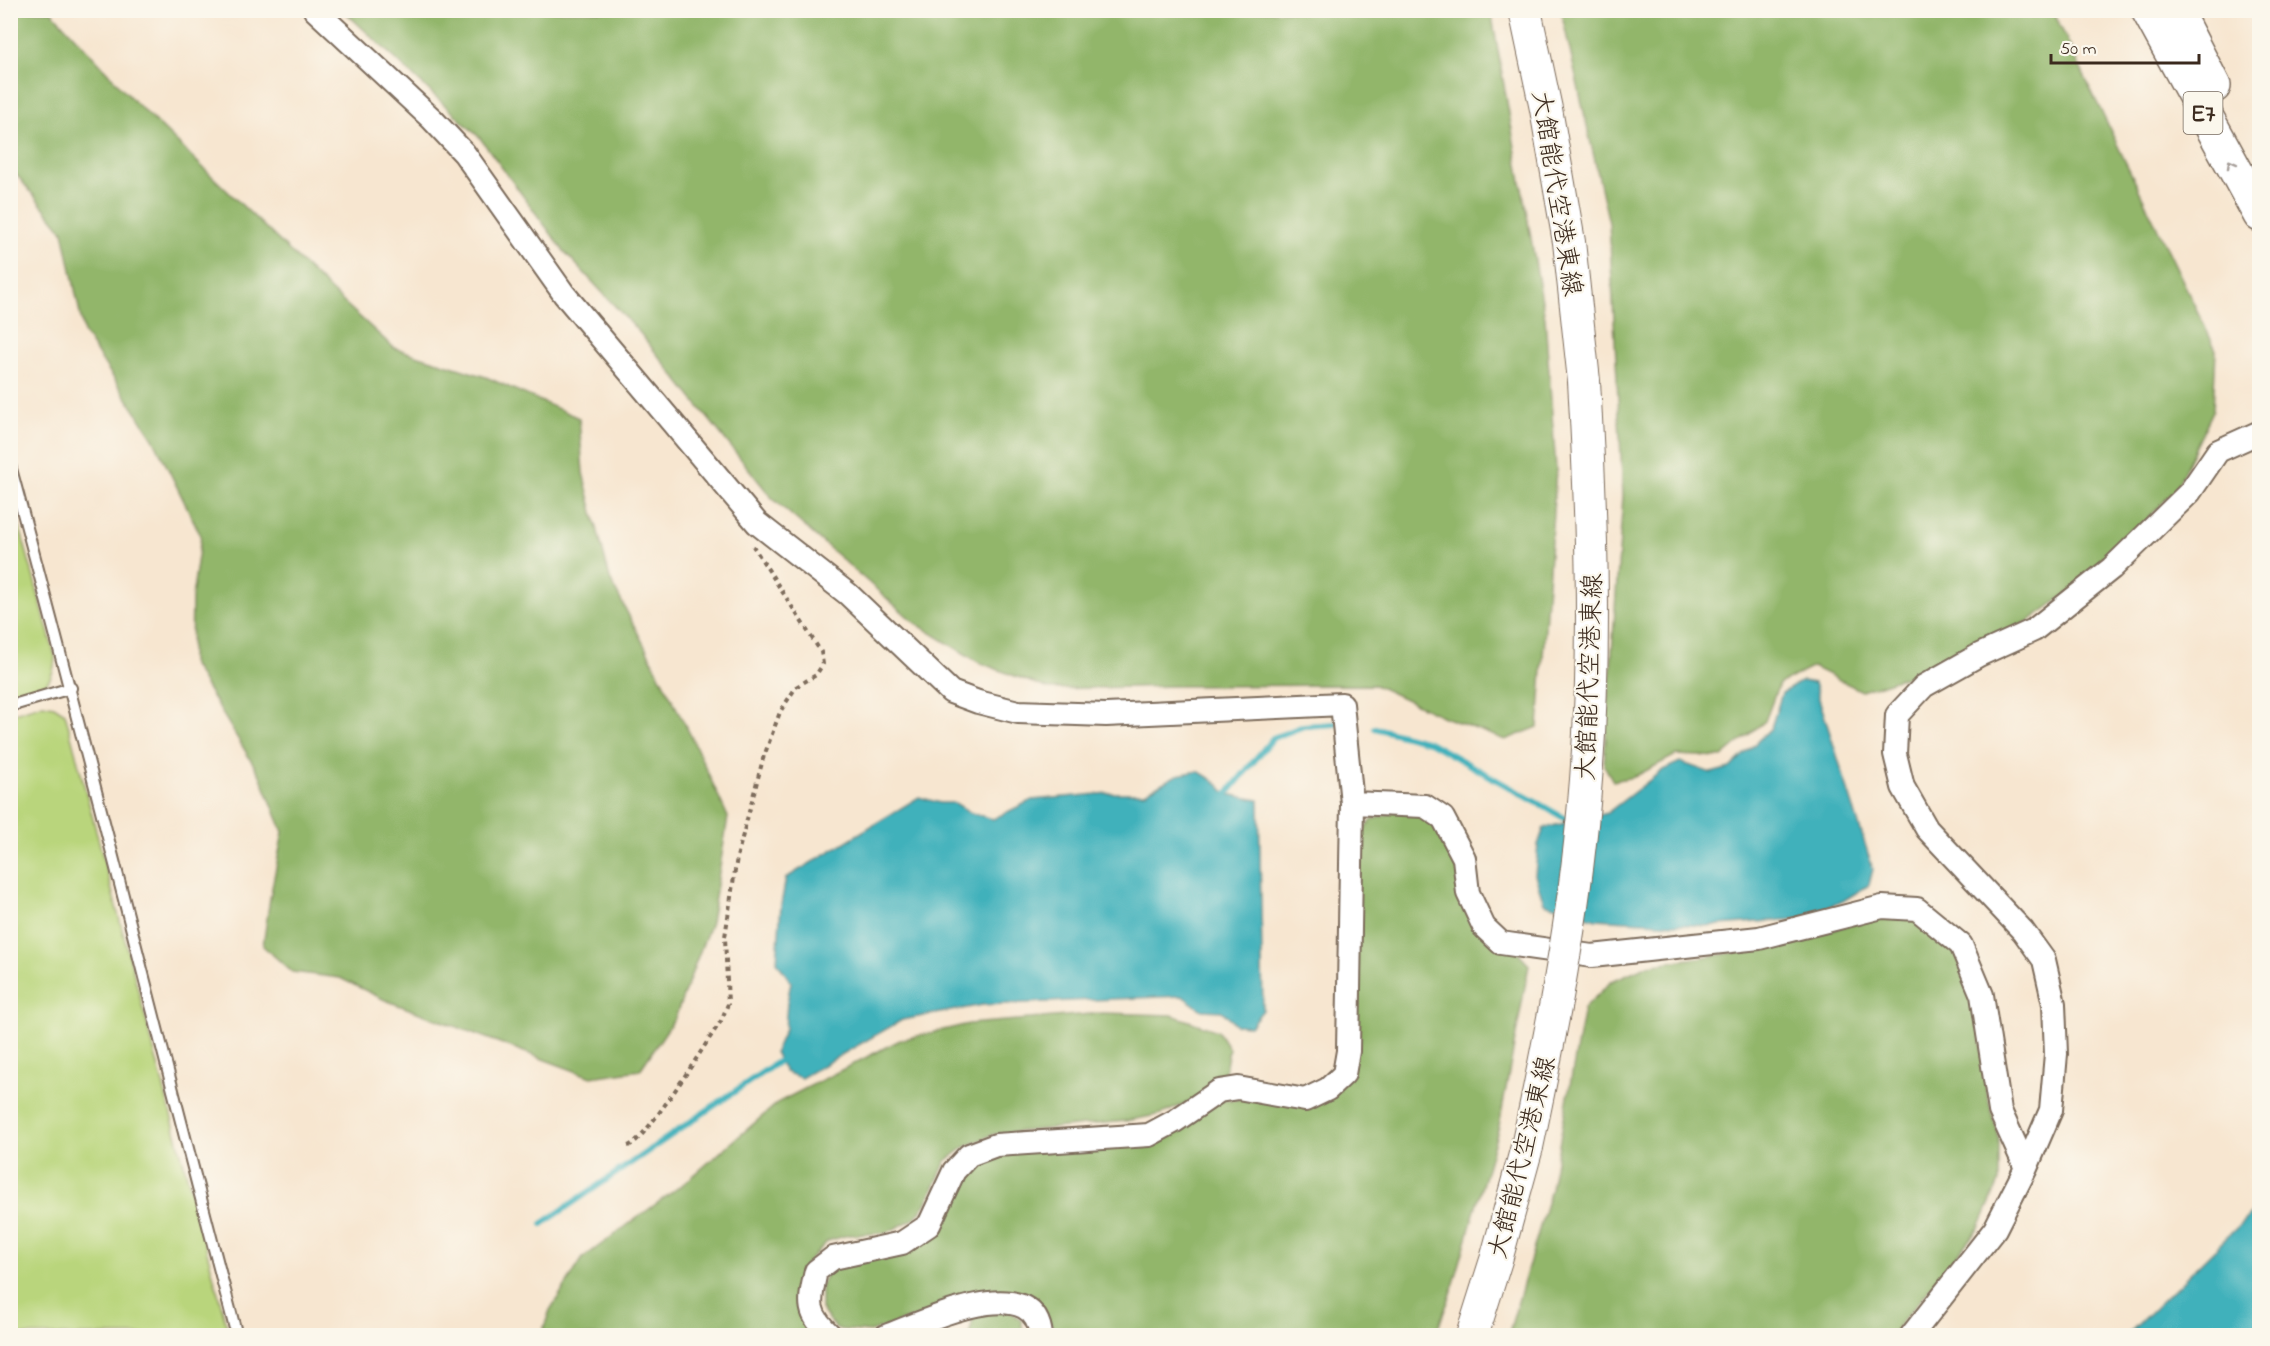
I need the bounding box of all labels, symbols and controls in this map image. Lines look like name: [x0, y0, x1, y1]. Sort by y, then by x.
scale bar: [2051, 27, 2200, 65]
text: 50 m: [2060, 37, 2097, 63]
street label: 大館能代空港東線: [1520, 88, 1590, 299]
road number: E7: [2184, 92, 2222, 134]
one-way arrow: [2227, 159, 2238, 170]
street label: 大館能代空港東線: [1568, 572, 1614, 782]
street label: 大館能代空港東線: [1480, 1052, 1568, 1263]

